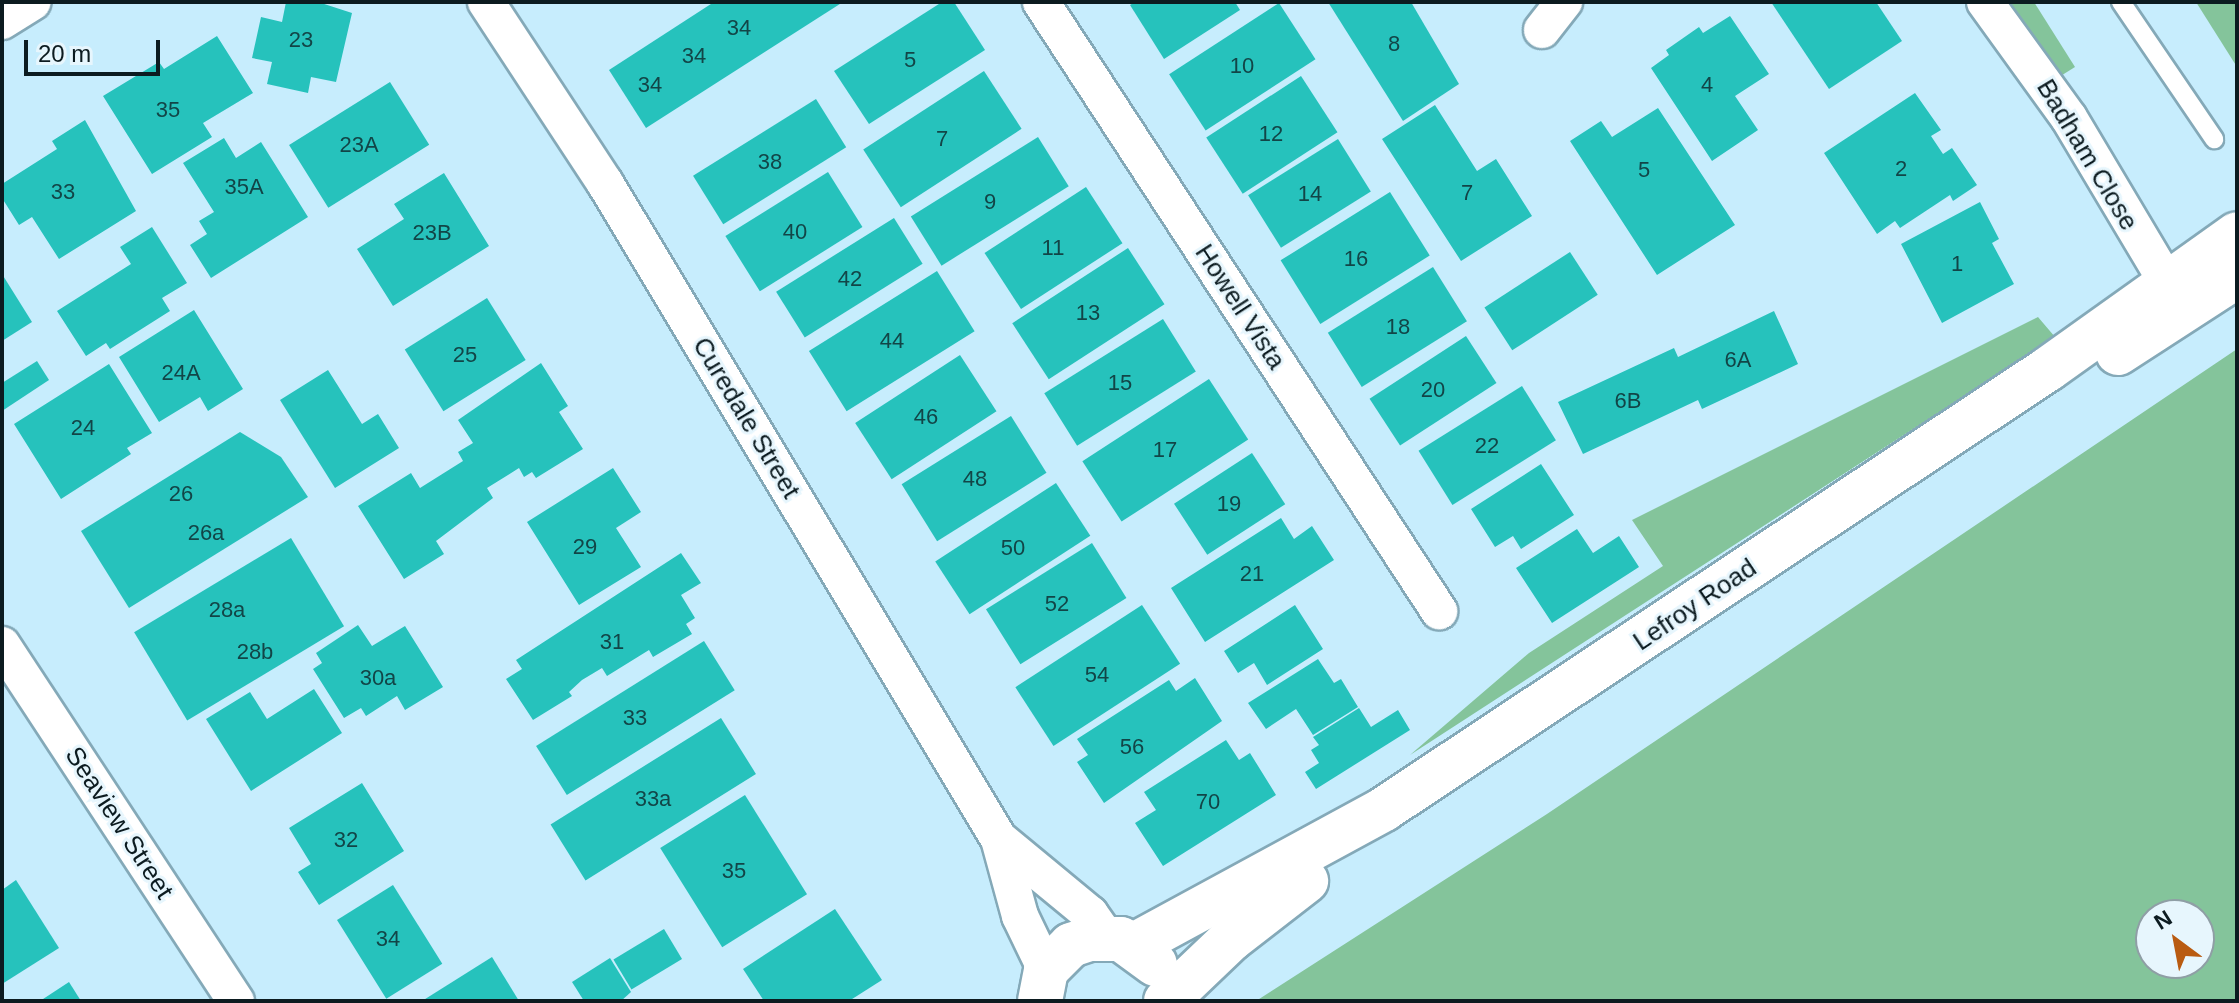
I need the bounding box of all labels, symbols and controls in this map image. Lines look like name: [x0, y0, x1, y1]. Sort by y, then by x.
house number: 34: [727, 15, 751, 41]
scale bar: [28, 24, 164, 74]
house number: 23: [289, 27, 313, 53]
house number: 8: [1388, 31, 1400, 57]
text: 20 m: [38, 40, 91, 67]
house number: 34: [682, 43, 706, 69]
house number: 5: [904, 47, 916, 73]
house number: 10: [1230, 53, 1254, 79]
house number: 34: [638, 72, 662, 98]
house number: 4: [1701, 72, 1713, 98]
street label: Badham Close: [2030, 74, 2144, 236]
house number: 35: [156, 97, 180, 123]
house number: 12: [1259, 121, 1283, 147]
house number: 7: [936, 126, 948, 152]
house number: 23A: [339, 132, 379, 158]
house number: 38: [758, 149, 782, 175]
house number: 2: [1895, 156, 1907, 182]
house number: 5: [1638, 157, 1650, 183]
house number: 35A: [224, 174, 264, 200]
house number: 33: [51, 179, 75, 205]
house number: 7: [1461, 180, 1473, 206]
house number: 14: [1298, 181, 1322, 207]
house number: 9: [984, 189, 996, 215]
house number: 40: [783, 219, 807, 245]
house number: 23B: [412, 220, 452, 246]
house number: 11: [1042, 235, 1064, 261]
street label: Howell Vista: [1188, 239, 1292, 375]
house number: 16: [1344, 246, 1368, 272]
house number: 1: [1951, 251, 1963, 277]
house number: 42: [838, 266, 862, 292]
house number: 13: [1076, 300, 1100, 326]
house number: 18: [1386, 314, 1410, 340]
house number: 44: [880, 328, 904, 354]
street label: Curedale Street: [686, 332, 806, 504]
house number: 25: [453, 342, 477, 368]
house number: 6A: [1725, 347, 1751, 373]
house number: 24A: [161, 360, 201, 386]
house number: 15: [1108, 370, 1132, 396]
house number: 20: [1421, 377, 1445, 403]
house number: 6B: [1615, 388, 1641, 414]
house number: 46: [914, 404, 938, 430]
house number: 24: [71, 415, 95, 441]
house number: 22: [1475, 433, 1499, 459]
house number: 17: [1153, 437, 1177, 463]
house number: 48: [963, 466, 987, 492]
house number: 26: [169, 481, 193, 507]
house number: 19: [1217, 491, 1241, 517]
house number: 26a: [188, 520, 224, 546]
house number: 29: [573, 534, 597, 560]
house number: 50: [1001, 535, 1025, 561]
street label: Lefroy Road: [1628, 552, 1762, 658]
house number: 21: [1240, 561, 1264, 587]
house number: 52: [1045, 591, 1069, 617]
house number: 28a: [209, 597, 245, 623]
house number: 31: [600, 629, 624, 655]
house number: 28b: [237, 639, 273, 665]
house number: 54: [1085, 662, 1109, 688]
house number: 30a: [360, 665, 396, 691]
house number: 33: [623, 705, 647, 731]
house number: 56: [1120, 734, 1144, 760]
street label: Seaview Street: [58, 741, 180, 905]
house number: 33a: [635, 786, 671, 812]
house number: 70: [1196, 789, 1220, 815]
house number: 32: [334, 827, 358, 853]
house number: 35: [722, 858, 746, 884]
north arrow: [2135, 899, 2215, 979]
text: N: [2150, 905, 2176, 935]
house number: 34: [376, 926, 400, 952]

